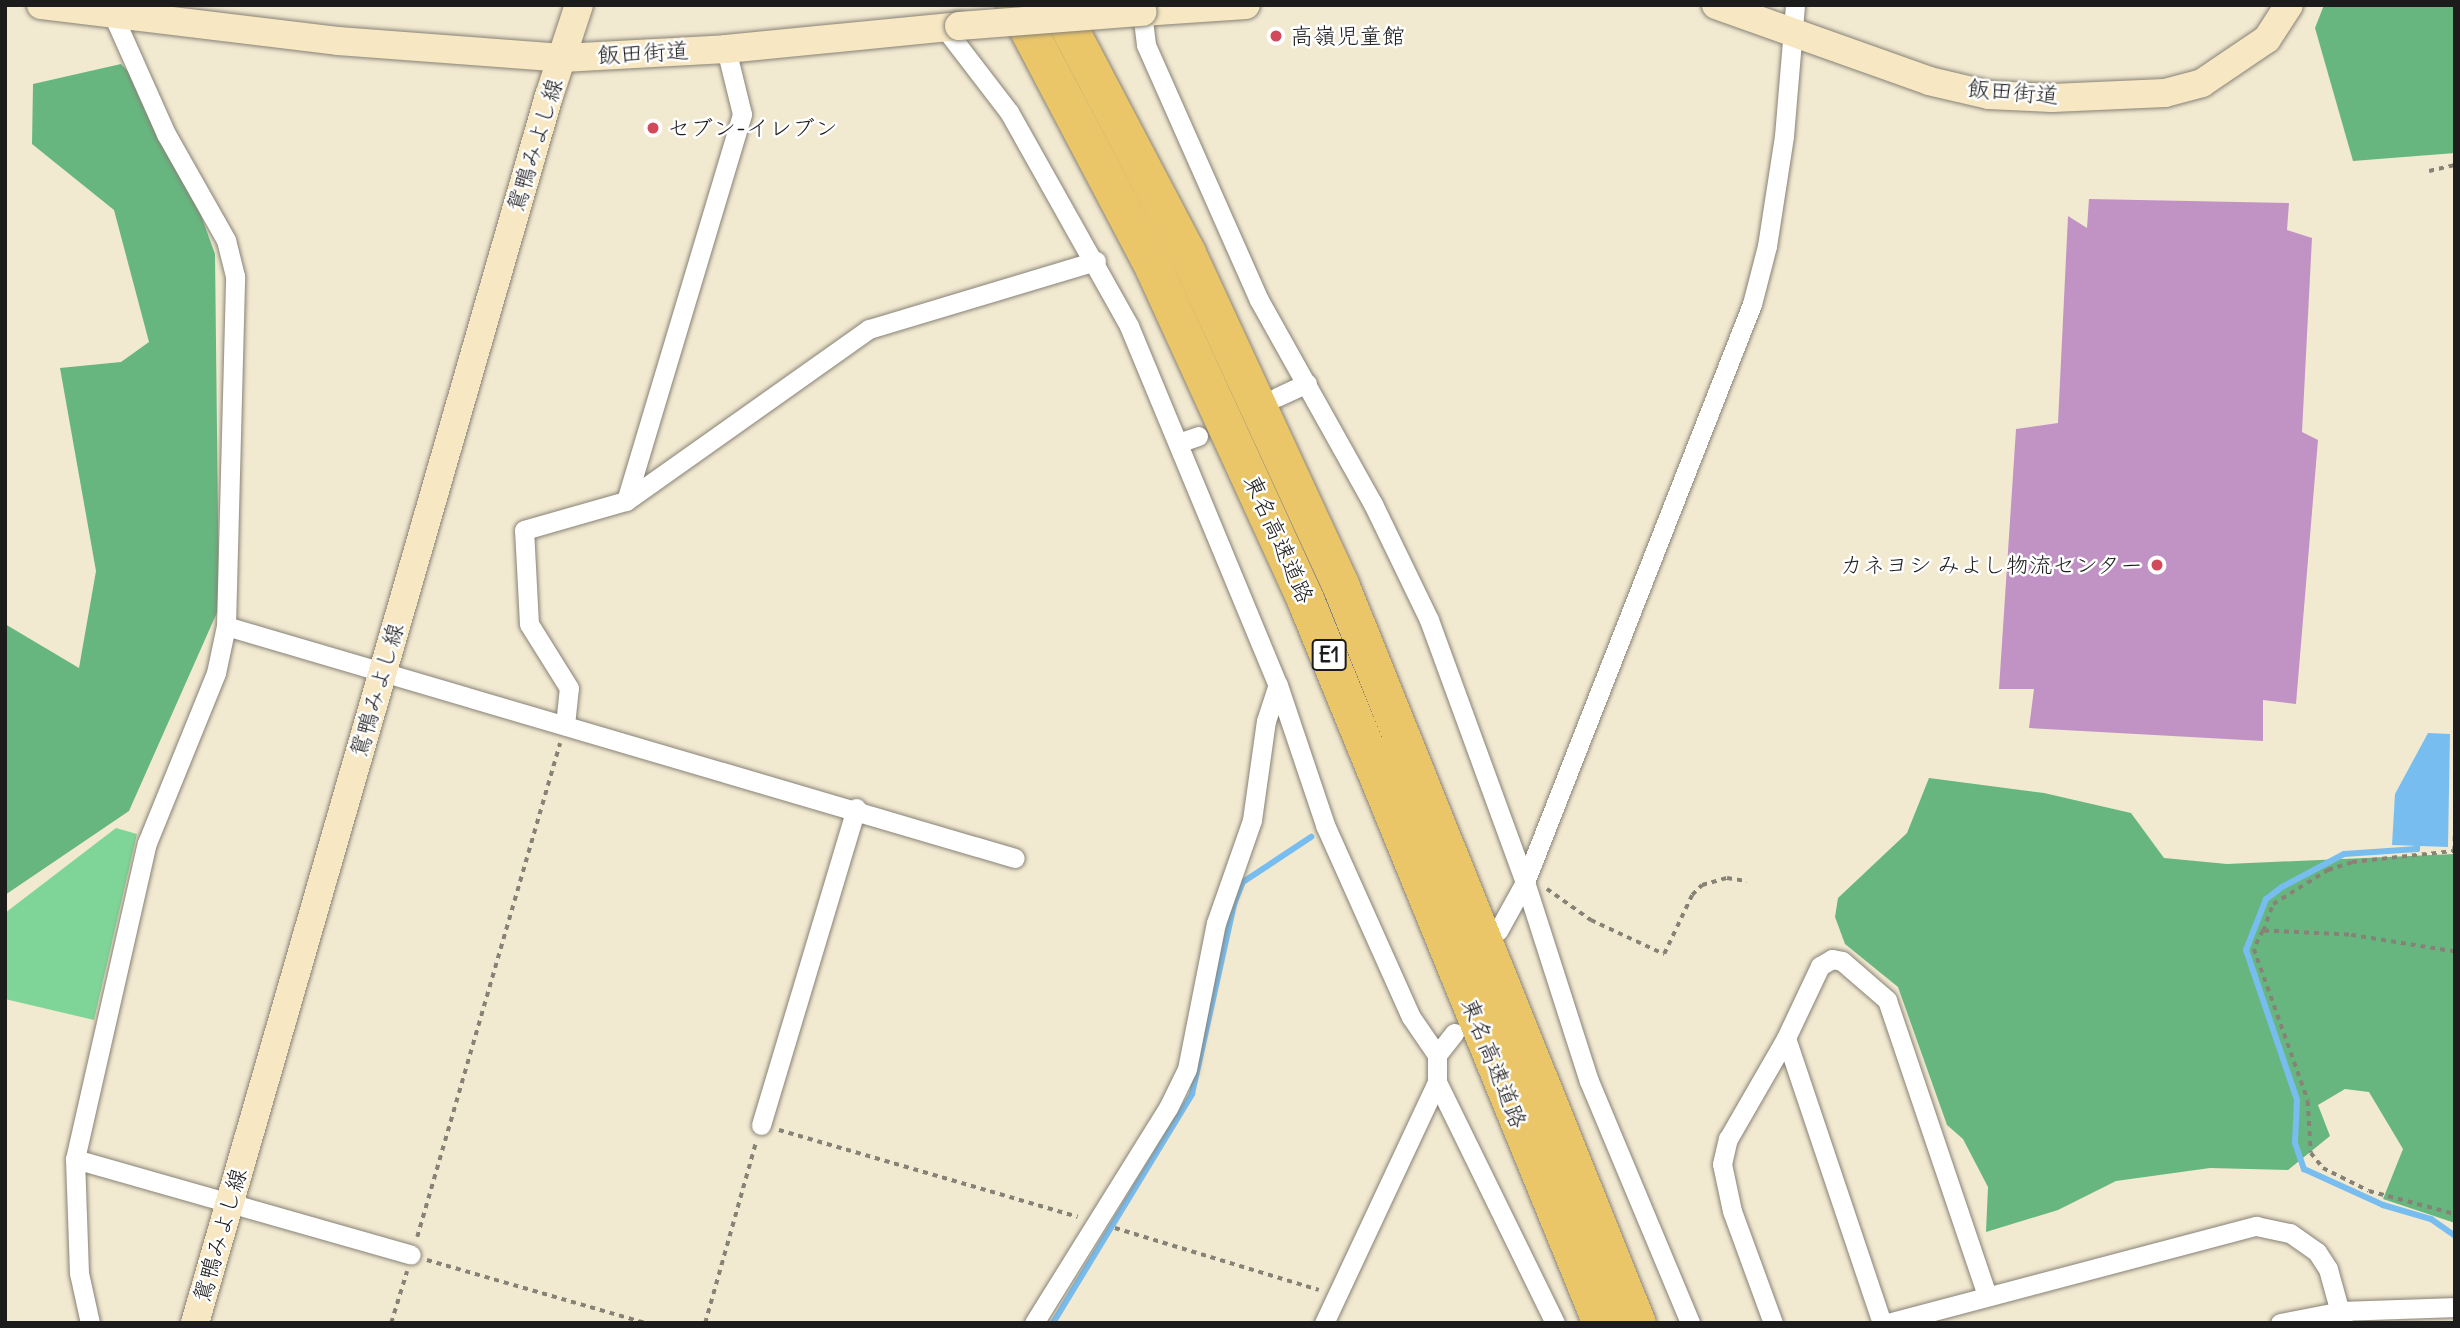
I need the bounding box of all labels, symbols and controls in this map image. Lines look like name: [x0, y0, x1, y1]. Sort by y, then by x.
place label: 高嶺児童館: [1290, 22, 1405, 50]
marker: 高嶺児童館: [1268, 28, 1284, 44]
street label: 飯田街道: [596, 37, 690, 69]
street label: 飯田街道: [1966, 74, 2060, 110]
street label: 鴛鴨みよし線: [502, 75, 568, 215]
place label: セブン-イレブン: [667, 114, 838, 142]
marker: セブン-イレブン: [645, 120, 661, 136]
street label: 東名高速道路: [1238, 470, 1320, 608]
place label: カネヨシ みよし物流センター: [1839, 551, 2143, 579]
marker: カネヨシ みよし物流センター: [2149, 557, 2165, 573]
street label: 鴛鴨みよし線: [345, 620, 409, 760]
road number: E1: [1312, 638, 1346, 672]
street label: 東名高速道路: [1455, 994, 1533, 1132]
street label: 鴛鴨みよし線: [188, 1165, 252, 1305]

